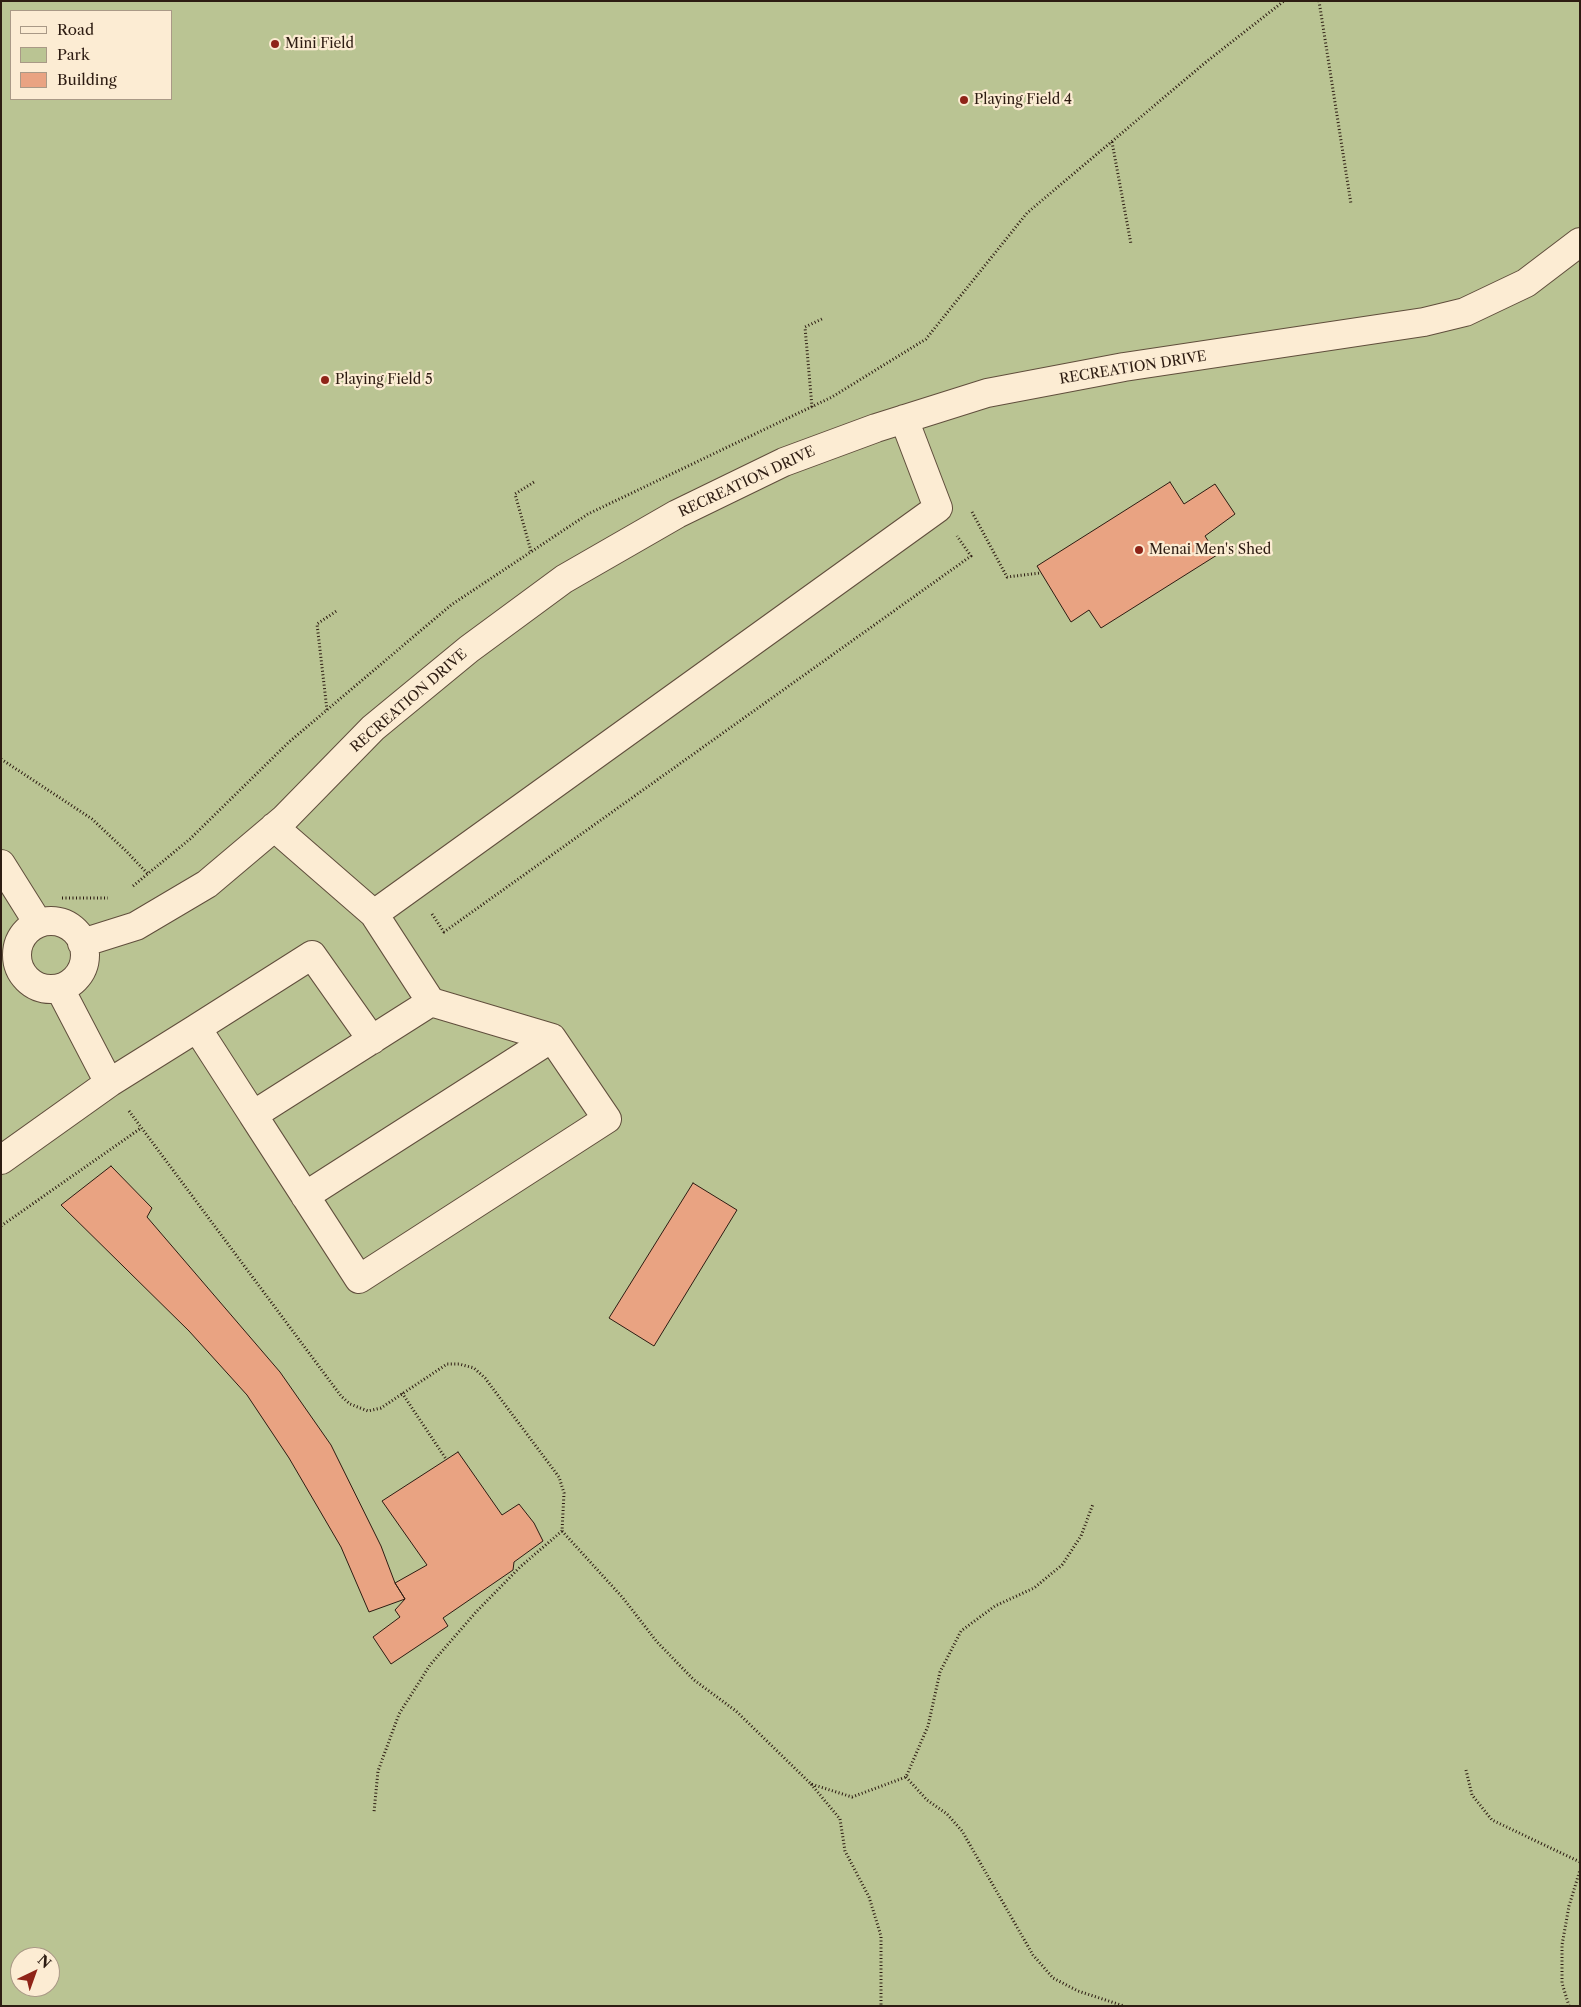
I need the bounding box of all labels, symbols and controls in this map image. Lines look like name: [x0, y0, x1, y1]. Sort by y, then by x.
legend: [10, 10, 172, 100]
text: Road: [57, 20, 94, 39]
place label: Mini Field: [285, 36, 354, 52]
marker: Mini Field: [269, 38, 281, 50]
text: Park: [57, 45, 90, 64]
text: Building: [57, 70, 117, 89]
place label: Playing Field 4: [974, 92, 1072, 108]
marker: Playing Field 4: [958, 94, 970, 106]
street label: RECREATION DRIVE: [1058, 348, 1208, 388]
place label: Playing Field 5: [335, 372, 433, 388]
marker: Playing Field 5: [319, 374, 331, 386]
street label: RECREATION DRIVE: [676, 443, 818, 521]
place label: Menai Men's Shed: [1149, 542, 1271, 558]
marker: Menai Men's Shed: [1133, 544, 1145, 556]
street label: RECREATION DRIVE: [347, 646, 471, 756]
north arrow: [10, 1947, 60, 1997]
text: N: [34, 1951, 55, 1972]

